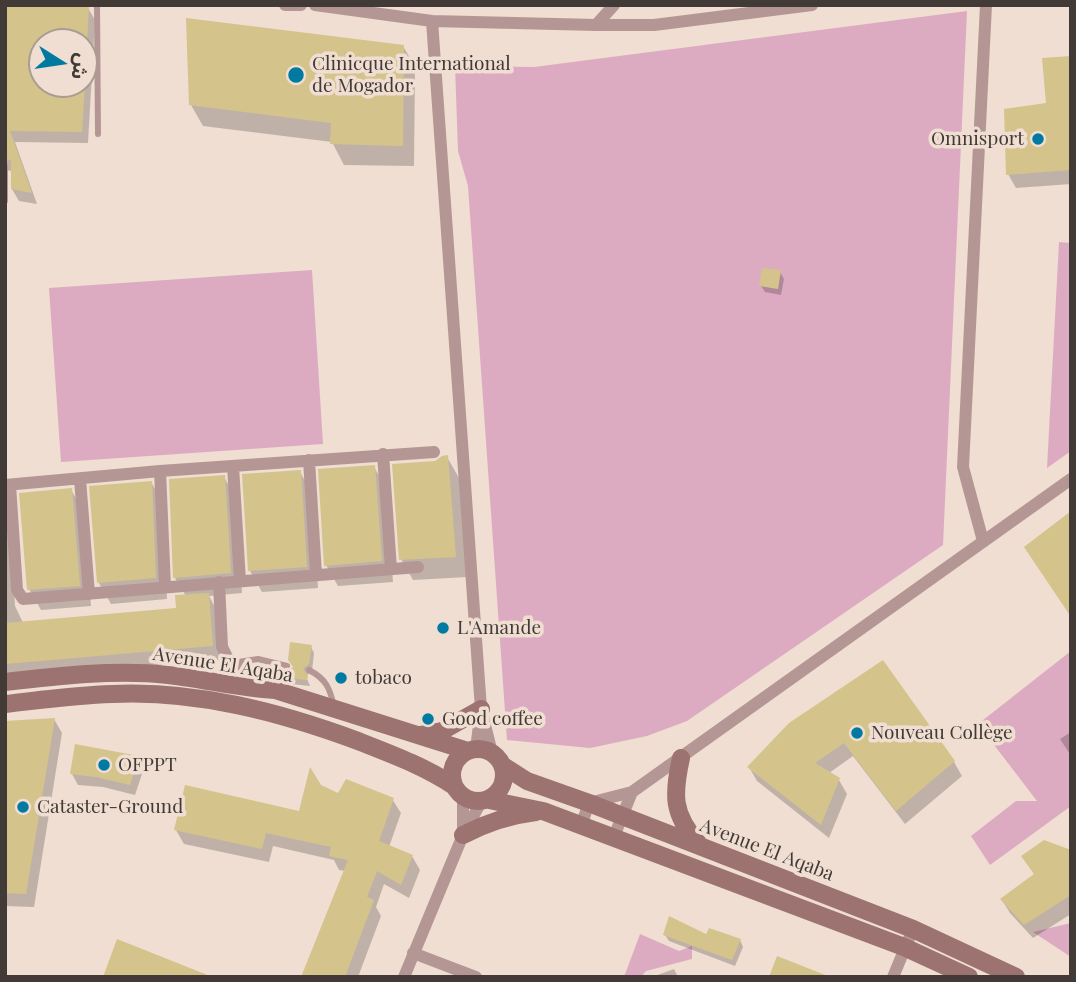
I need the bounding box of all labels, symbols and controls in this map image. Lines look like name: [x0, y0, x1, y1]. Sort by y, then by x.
north arrow: [28, 28, 98, 98]
text: ش: [66, 52, 97, 82]
place label: Clinicque International de Mogador: [312, 53, 511, 97]
marker: Clinicque International de Mogador: [286, 65, 306, 85]
place label: Omnisport: [931, 128, 1024, 150]
marker: Omnisport: [1030, 131, 1046, 147]
place label: L'Amande: [457, 617, 541, 639]
marker: L'Amande: [435, 620, 451, 636]
street label: Avenue El Aqaba: [151, 643, 295, 687]
place label: tobaco: [355, 667, 412, 689]
marker: tobaco: [333, 670, 349, 686]
place label: Good coffee: [442, 708, 543, 730]
marker: Good coffee: [420, 711, 436, 727]
place label: Nouveau Collège: [871, 722, 1013, 744]
marker: Nouveau Collège: [849, 725, 865, 741]
place label: OFPPT: [118, 754, 177, 776]
marker: OFPPT: [96, 757, 112, 773]
place label: Cataster-Ground: [37, 796, 183, 818]
marker: Cataster-Ground: [15, 799, 31, 815]
street label: Avenue El Aqaba: [697, 814, 837, 886]

